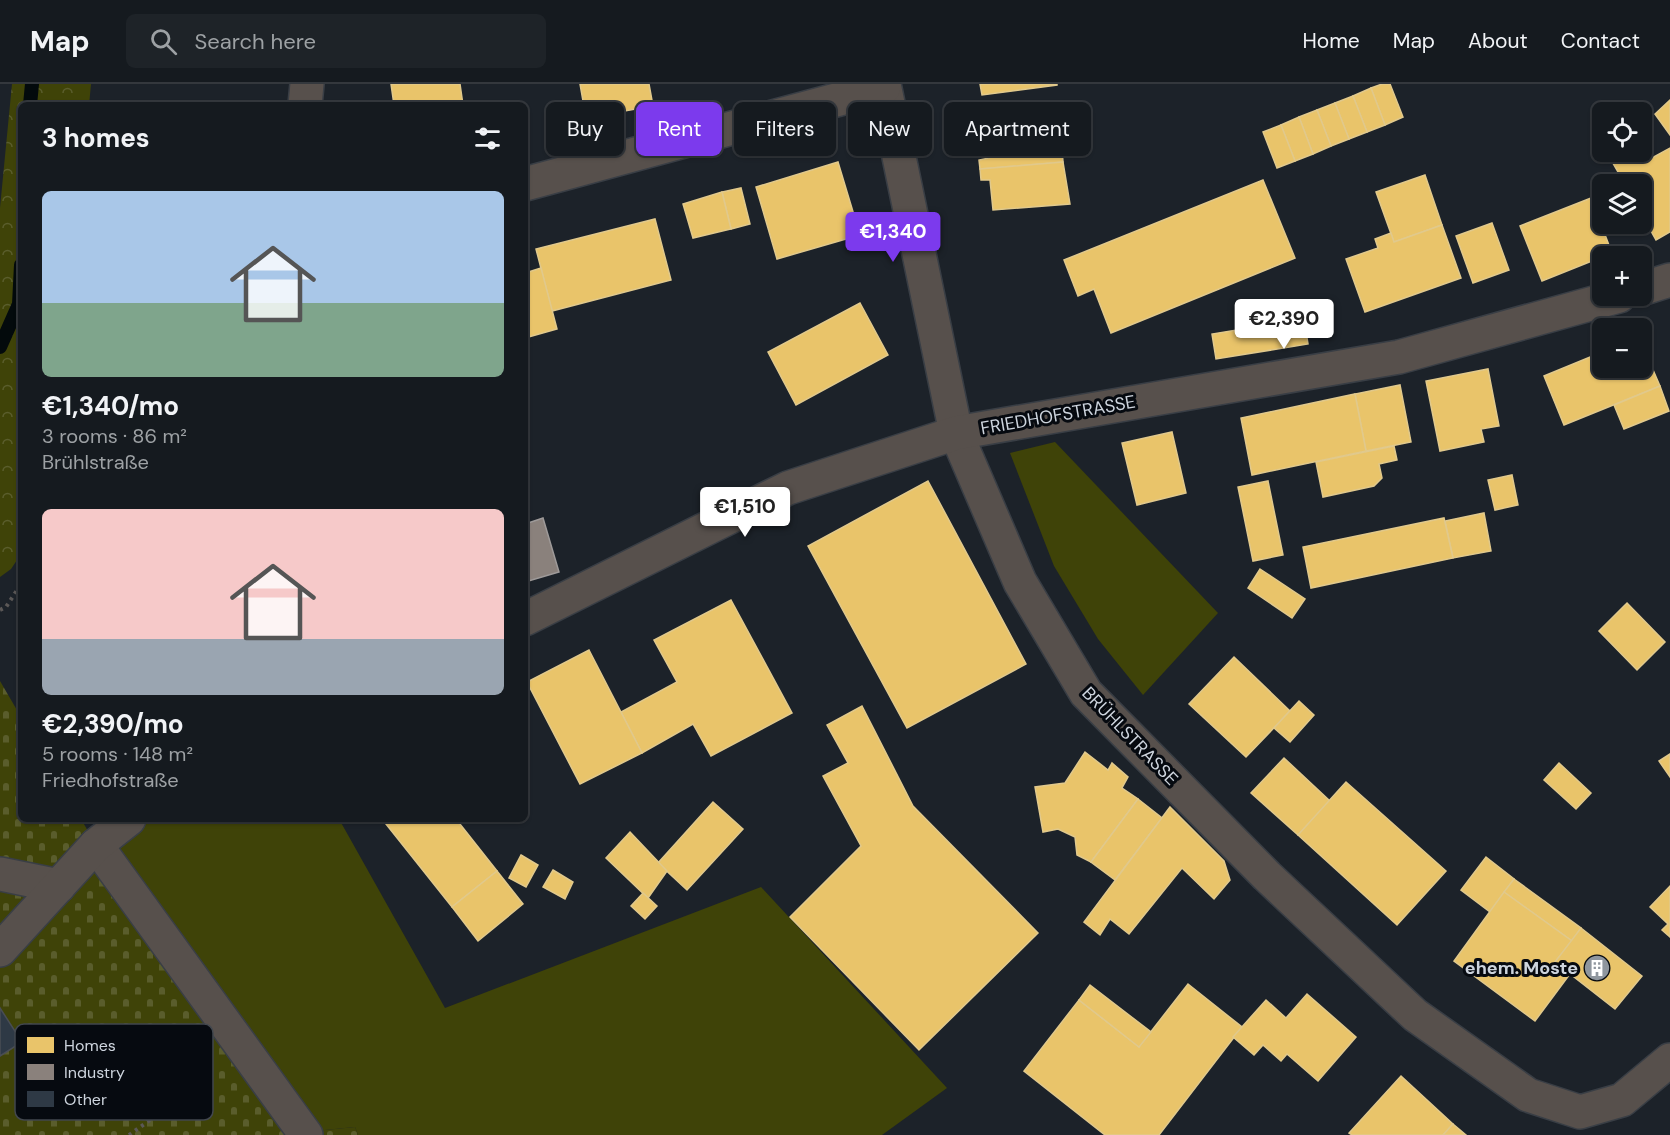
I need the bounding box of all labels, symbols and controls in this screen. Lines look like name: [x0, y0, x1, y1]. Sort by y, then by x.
search box: [126, 14, 546, 68]
text: Map: [30, 23, 90, 60]
icon: search: [147, 25, 180, 58]
text: Search here: [195, 27, 316, 56]
text: Home: [1302, 27, 1360, 55]
text: Map: [1393, 27, 1435, 55]
text: About: [1468, 27, 1528, 55]
text: Contact: [1561, 27, 1640, 55]
chip: Buy: [546, 102, 624, 156]
chip: Rent: [636, 102, 722, 156]
chip: Filters: [734, 102, 836, 156]
chip: New: [848, 102, 932, 156]
chip: Apartment: [944, 102, 1091, 156]
map controls: [1592, 102, 1652, 378]
button: locate: [1592, 102, 1652, 162]
text: 3 homes: [42, 121, 150, 155]
icon: filters: [471, 122, 504, 155]
button: layers: [1592, 174, 1652, 234]
pin: €1,340: [844, 212, 942, 263]
text: €1,340: [859, 218, 927, 244]
icon: home: [219, 230, 327, 338]
button: +: [1592, 246, 1652, 306]
pin: €2,390: [1235, 299, 1333, 350]
text: €2,390: [1249, 305, 1319, 331]
button: −: [1592, 318, 1652, 378]
text: €1,340/mo: [42, 389, 179, 423]
street label: FRIEDHOFSTRASSE: [979, 390, 1137, 440]
text: 3 rooms · 86 m²: [42, 423, 187, 449]
text: Brühlstraße: [42, 449, 149, 475]
pin: €1,510: [696, 487, 794, 538]
text: €1,510: [714, 493, 776, 519]
icon: home: [219, 548, 327, 656]
street label: BRÜHLSTRASSE: [1077, 681, 1183, 791]
text: €2,390/mo: [42, 707, 184, 741]
text: 5 rooms · 148 m²: [42, 741, 193, 767]
text: Friedhofstraße: [42, 767, 179, 793]
building icon: ehem. Moste: [1582, 953, 1612, 983]
place label: ehem. Moste: [1465, 956, 1578, 980]
legend: [15, 1024, 213, 1120]
text: Homes: [64, 1035, 116, 1056]
text: Industry: [64, 1062, 125, 1083]
text: Other: [64, 1089, 107, 1110]

